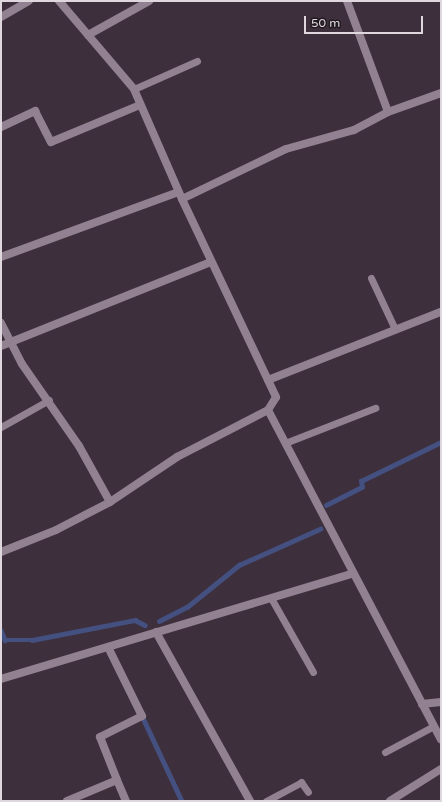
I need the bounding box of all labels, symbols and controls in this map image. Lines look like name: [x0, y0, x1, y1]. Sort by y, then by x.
scale bar: [306, 8, 425, 34]
text: 50 m: [311, 16, 340, 30]

